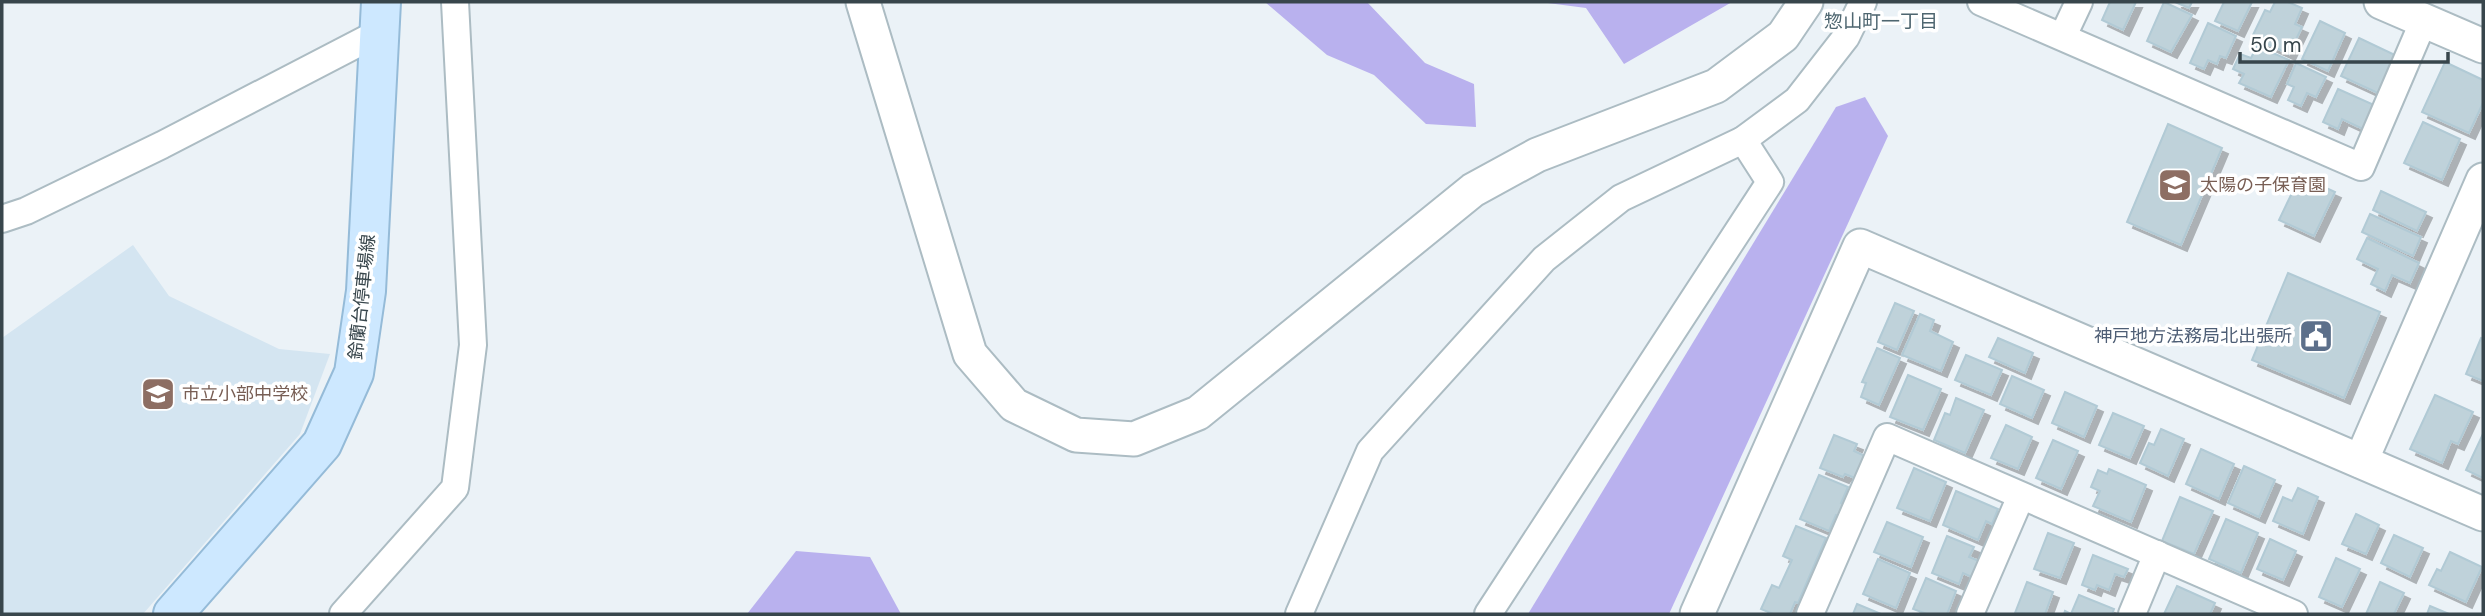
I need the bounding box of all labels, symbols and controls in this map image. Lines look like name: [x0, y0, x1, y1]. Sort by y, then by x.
district label: 惣山町一丁目: [1824, 9, 1938, 34]
scale bar: [2240, 21, 2448, 65]
text: 50 m: [2250, 31, 2301, 59]
school or university icon: 太陽の子保育園: [2156, 166, 2194, 204]
place label: 太陽の子保育園: [2200, 173, 2326, 197]
street label: 鈴蘭台停車場線: [343, 233, 381, 361]
public building icon: 神戸地方法務局北出張所: [2297, 317, 2335, 355]
place label: 神戸地方法務局北出張所: [2094, 324, 2292, 348]
school or university icon: 市立小部中学校: [139, 375, 177, 413]
place label: 市立小部中学校: [182, 382, 308, 406]

